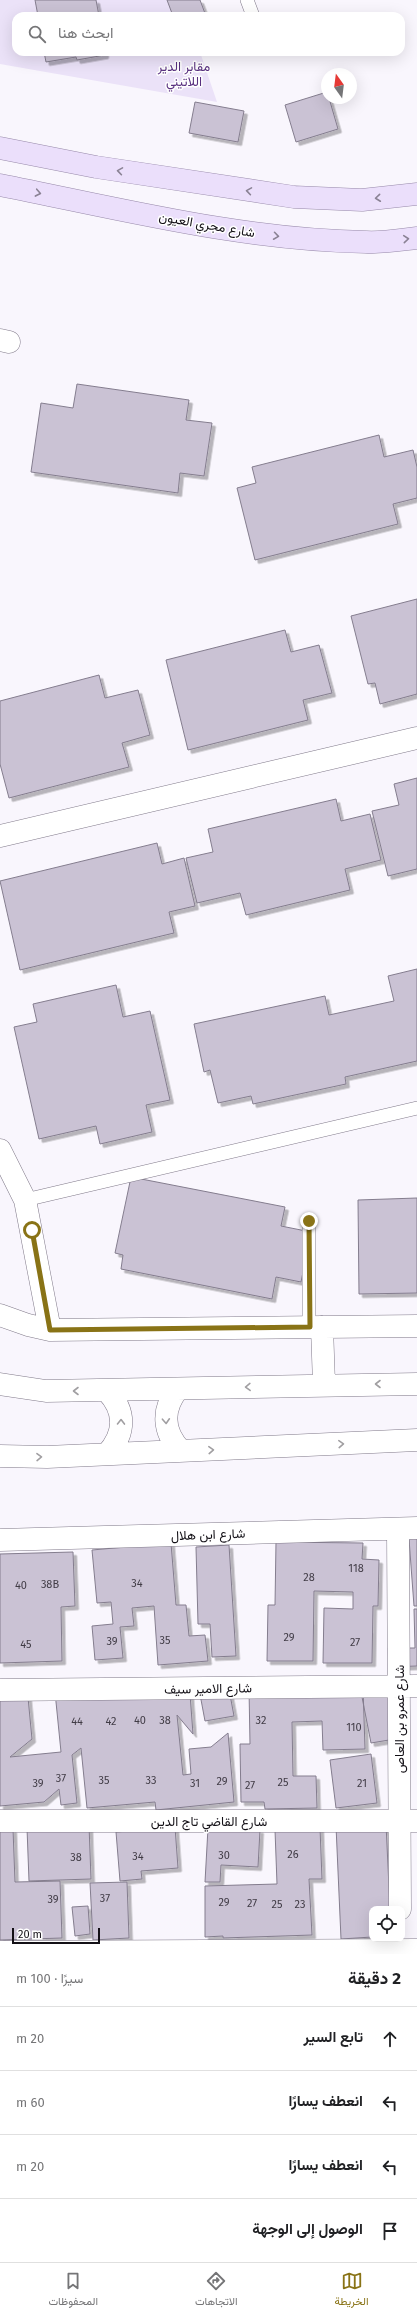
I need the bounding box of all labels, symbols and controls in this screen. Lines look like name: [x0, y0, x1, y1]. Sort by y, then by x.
search box: [12, 12, 405, 56]
icon: search: [26, 23, 48, 45]
text: ابحث هنا: [58, 24, 113, 42]
park label: مقابر الدير اللاتيني: [157, 59, 210, 92]
north arrow: [321, 68, 357, 104]
one-way arrow: [117, 167, 123, 176]
one-way arrow: [246, 187, 252, 196]
one-way arrow: [35, 188, 41, 196]
one-way arrow: [375, 193, 381, 202]
street label: شارع مجري العيون: [157, 209, 256, 243]
one-way arrow: [273, 231, 279, 240]
one-way arrow: [403, 235, 409, 244]
route end: [300, 1212, 318, 1230]
route start: [23, 1221, 41, 1239]
one-way arrow: [375, 1380, 381, 1388]
one-way arrow: [245, 1382, 251, 1391]
one-way arrow: [73, 1387, 79, 1395]
one-way arrow: [162, 1418, 170, 1424]
one-way arrow: [117, 1419, 125, 1425]
one-way arrow: [338, 1439, 344, 1448]
one-way arrow: [208, 1445, 214, 1454]
one-way arrow: [36, 1453, 42, 1461]
street label: شارع ابن هلال: [171, 1526, 246, 1545]
house number: 118: [348, 1562, 364, 1575]
house number: 28: [303, 1571, 315, 1584]
house number: 34: [131, 1577, 143, 1590]
house number: 38B: [41, 1578, 59, 1591]
house number: 40: [15, 1579, 27, 1592]
house number: 29: [283, 1631, 295, 1644]
house number: 35: [160, 1634, 171, 1647]
house number: 39: [106, 1635, 118, 1648]
house number: 27: [350, 1636, 360, 1649]
house number: 45: [20, 1638, 32, 1651]
street label: شارع عمرو بن العاص: [392, 1665, 409, 1773]
street label: شارع الامير سيف: [164, 1680, 252, 1699]
house number: 40: [134, 1714, 146, 1727]
house number: 38: [159, 1714, 171, 1727]
house number: 32: [256, 1714, 266, 1727]
house number: 44: [71, 1715, 83, 1728]
house number: 42: [105, 1715, 117, 1728]
house number: 110: [346, 1721, 362, 1734]
house number: 37: [56, 1772, 66, 1785]
house number: 35: [99, 1774, 110, 1787]
house number: 33: [146, 1774, 156, 1787]
house number: 29: [216, 1775, 228, 1788]
house number: 25: [278, 1776, 289, 1789]
house number: 39: [32, 1777, 44, 1790]
house number: 31: [190, 1777, 200, 1790]
house number: 21: [357, 1777, 367, 1790]
house number: 27: [245, 1779, 255, 1792]
street label: شارع القاضي تاج الدين: [151, 1814, 267, 1832]
house number: 26: [287, 1848, 299, 1861]
house number: 30: [218, 1849, 230, 1862]
house number: 34: [132, 1850, 144, 1863]
house number: 38: [70, 1851, 82, 1864]
house number: 37: [100, 1892, 110, 1905]
house number: 39: [47, 1893, 59, 1906]
house number: 29: [218, 1896, 230, 1909]
house number: 27: [247, 1897, 257, 1910]
house number: 25: [272, 1898, 283, 1911]
house number: 23: [295, 1898, 305, 1911]
map controls: [369, 1906, 405, 1942]
button: locate: [369, 1906, 405, 1942]
scale bar: [12, 1926, 100, 1945]
text: 20 m: [18, 1928, 42, 1941]
text: 2 دقيقة: [348, 1968, 401, 1989]
text: سيرًا · 100 m: [16, 1971, 83, 1986]
text: تابع السير: [304, 2028, 363, 2046]
icon: ahead: [379, 2028, 401, 2050]
text: 20 m: [16, 2031, 44, 2046]
text: انعطف يسارًا: [288, 2092, 363, 2110]
icon: left: [379, 2092, 401, 2114]
text: 60 m: [16, 2095, 45, 2110]
text: انعطف يسارًا: [288, 2156, 363, 2174]
icon: left: [379, 2156, 401, 2178]
text: 20 m: [16, 2159, 44, 2174]
text: الوصول إلى الوجهة: [252, 2220, 363, 2238]
icon: arrive: [379, 2220, 401, 2242]
tab: المحفوظات: [48, 2270, 98, 2311]
tab: الاتجاهات: [195, 2270, 238, 2311]
tab: الخريطة: [335, 2270, 369, 2311]

